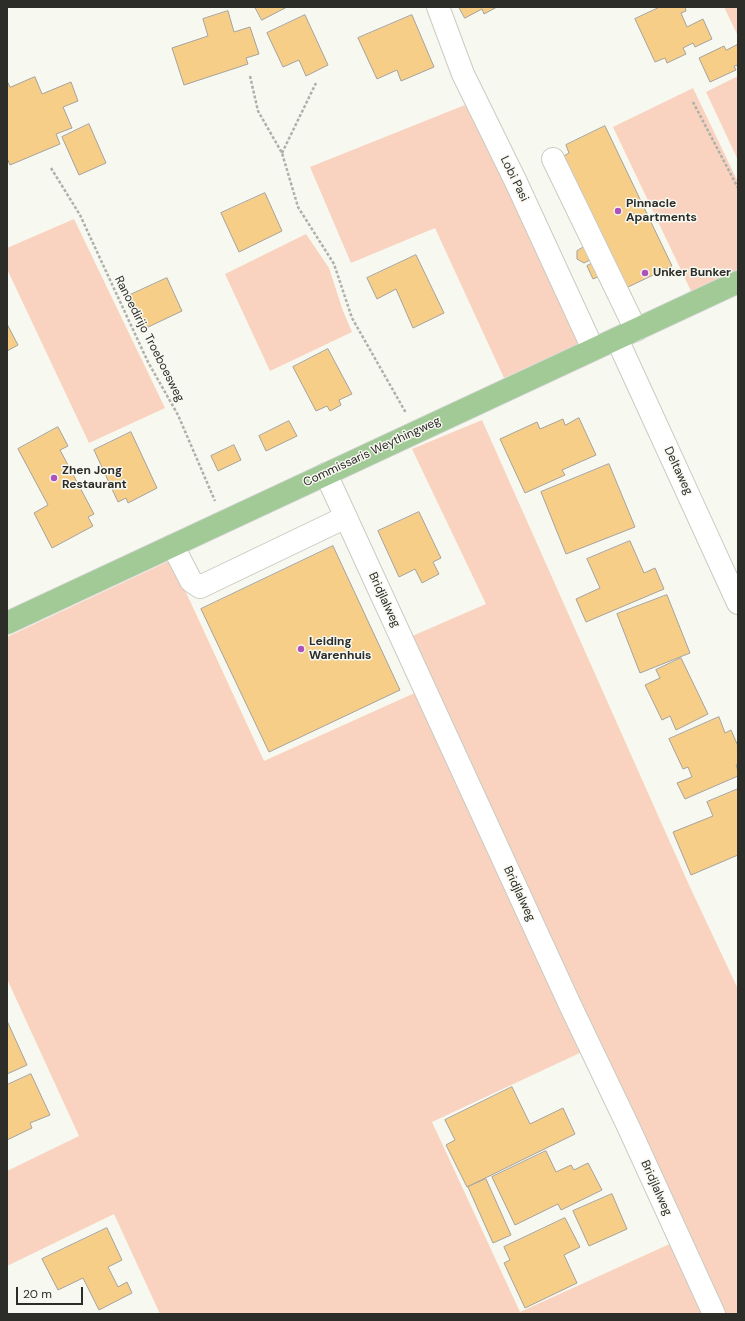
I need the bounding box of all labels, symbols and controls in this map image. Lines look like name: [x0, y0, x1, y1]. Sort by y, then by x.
street label: Lobi Pasi: [497, 154, 531, 204]
place label: Pinnacle Apartments: [626, 197, 697, 225]
marker: Pinnacle Apartments: [613, 206, 623, 216]
place label: Unker Bunker: [653, 266, 731, 280]
marker: Unker Bunker: [640, 268, 650, 278]
street label: Ranoedirijo Troeboesweg: [111, 274, 187, 404]
street label: Commissaris Weythingweg: [301, 414, 443, 490]
street label: Deltaweg: [661, 445, 695, 497]
place label: Zhen Jong Restaurant: [62, 464, 127, 492]
marker: Zhen Jong Restaurant: [49, 473, 59, 483]
street label: Bridjlalweg: [365, 570, 403, 630]
place label: Leiding Warenhuis: [309, 635, 371, 663]
marker: Leiding Warenhuis: [296, 644, 306, 654]
street label: Bridjlalweg: [500, 864, 538, 924]
street label: Bridjlalweg: [637, 1158, 675, 1218]
scale bar: [18, 1279, 85, 1305]
text: 20 m: [23, 1286, 52, 1302]

